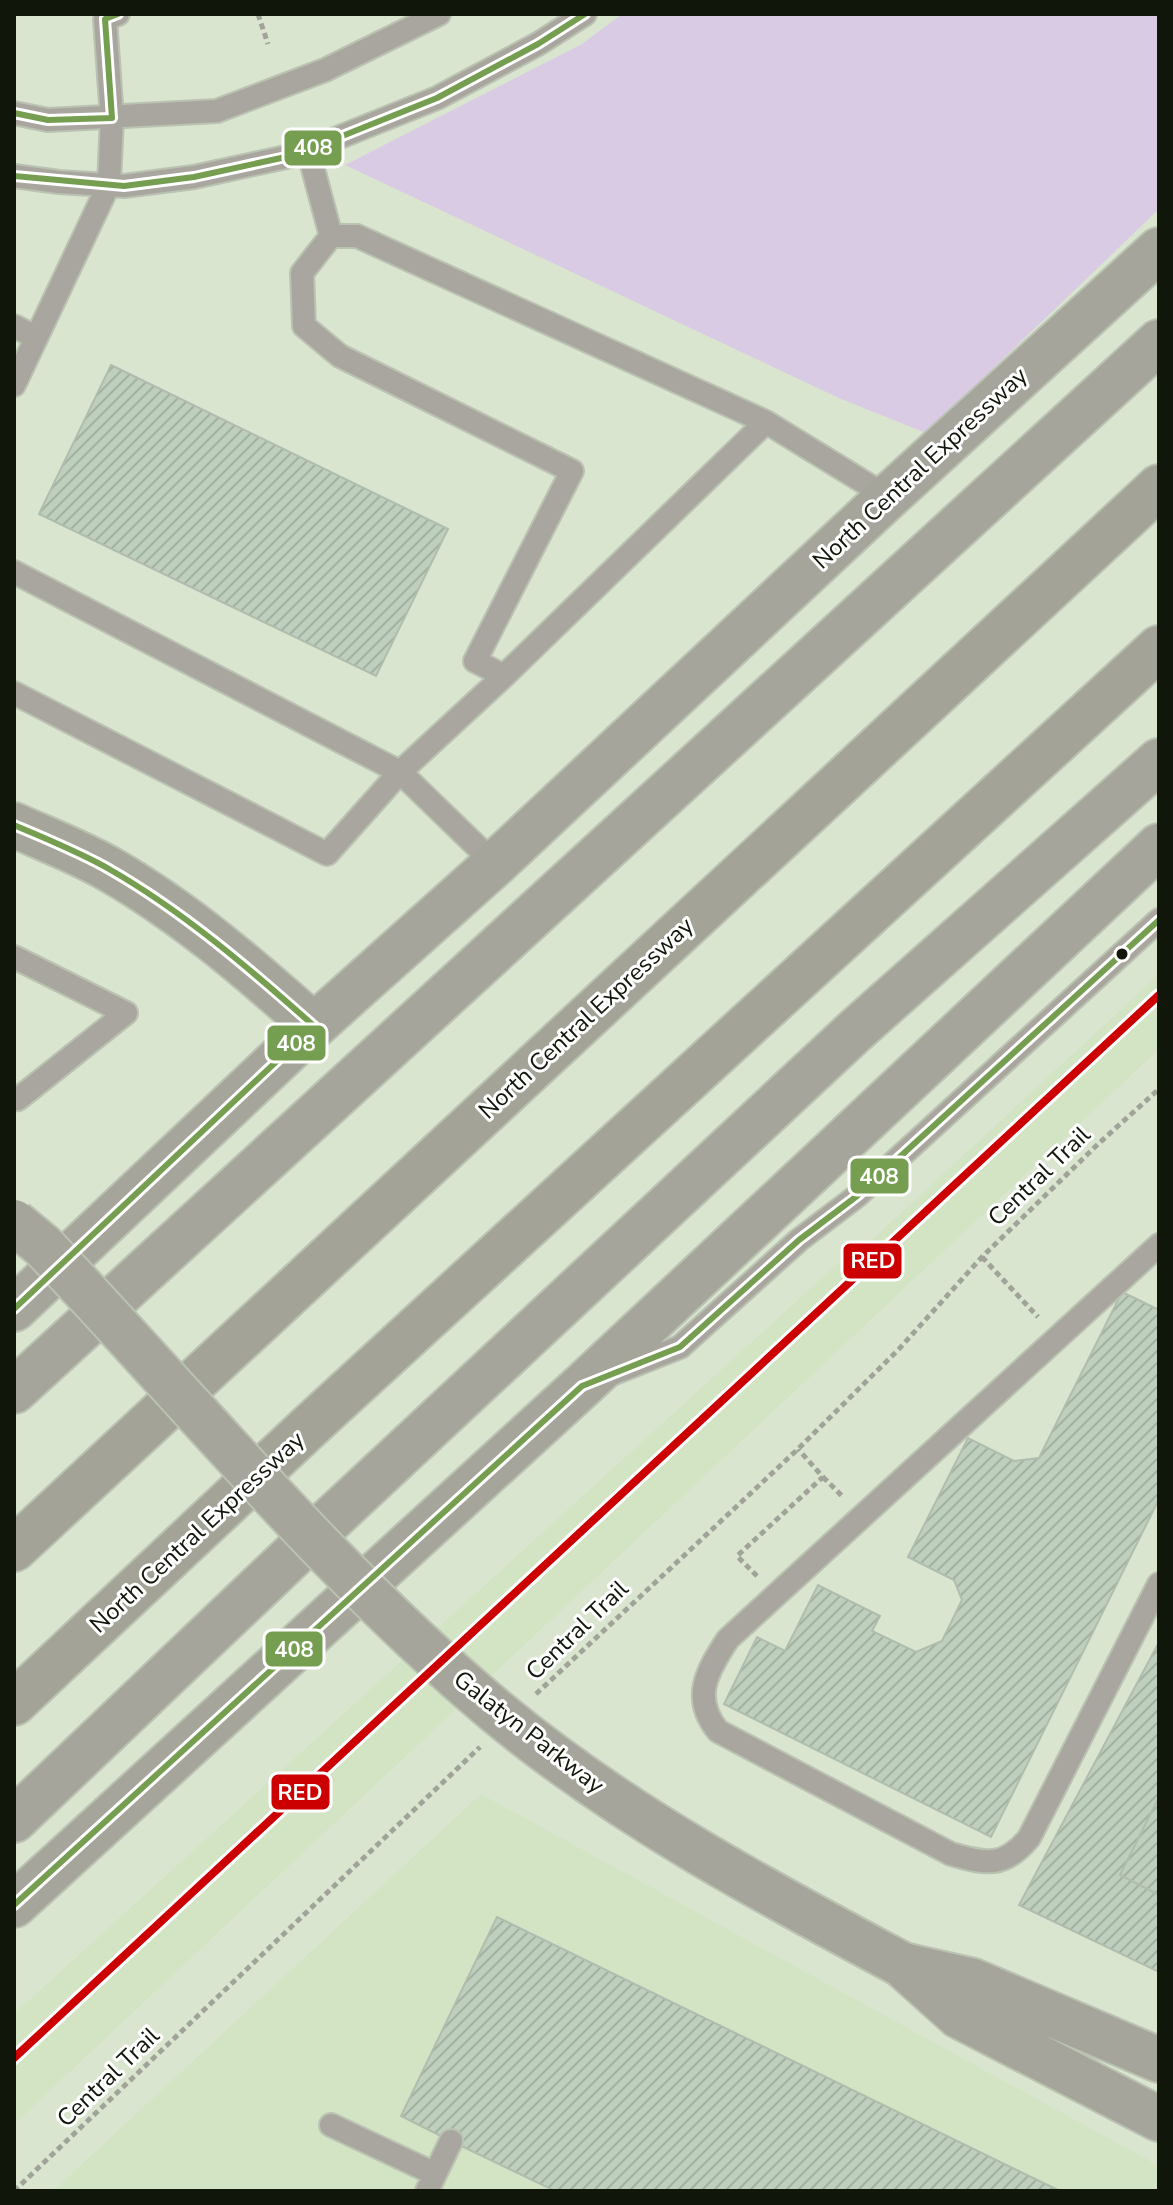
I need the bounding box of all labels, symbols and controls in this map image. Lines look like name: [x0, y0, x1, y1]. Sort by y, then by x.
line badge: 408: [283, 129, 343, 167]
text: 408: [293, 133, 333, 163]
street label: North Central Expressway: [806, 359, 1035, 576]
street label: North Central Expressway: [472, 909, 701, 1126]
unlabelled marker: [1114, 946, 1130, 962]
line badge: 408: [266, 1024, 327, 1062]
text: 408: [276, 1029, 316, 1059]
street label: Central Trail: [981, 1119, 1097, 1233]
line badge: 408: [849, 1157, 910, 1195]
text: 408: [859, 1162, 899, 1192]
line badge: RED: [842, 1242, 903, 1280]
text: RED: [851, 1246, 896, 1276]
street label: North Central Expressway: [83, 1423, 312, 1640]
street label: Central Trail: [519, 1573, 635, 1687]
line badge: 408: [264, 1630, 324, 1668]
text: 408: [274, 1635, 314, 1665]
street label: Galatyn Parkway: [447, 1663, 612, 1801]
line badge: RED: [270, 1773, 331, 1811]
text: RED: [278, 1778, 323, 1808]
street label: Central Trail: [50, 2020, 166, 2134]

